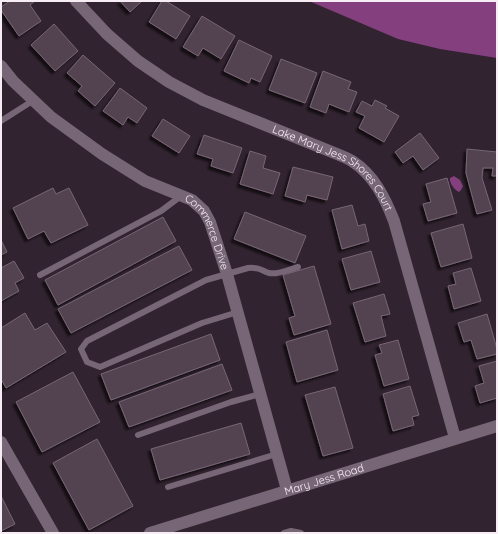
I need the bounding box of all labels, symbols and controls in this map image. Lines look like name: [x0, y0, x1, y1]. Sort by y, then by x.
street label: Lake Mary Jess Shores Court: [271, 122, 396, 213]
street label: Commerce Drive: [183, 191, 232, 272]
street label: Mary Jess Road: [282, 461, 365, 498]

